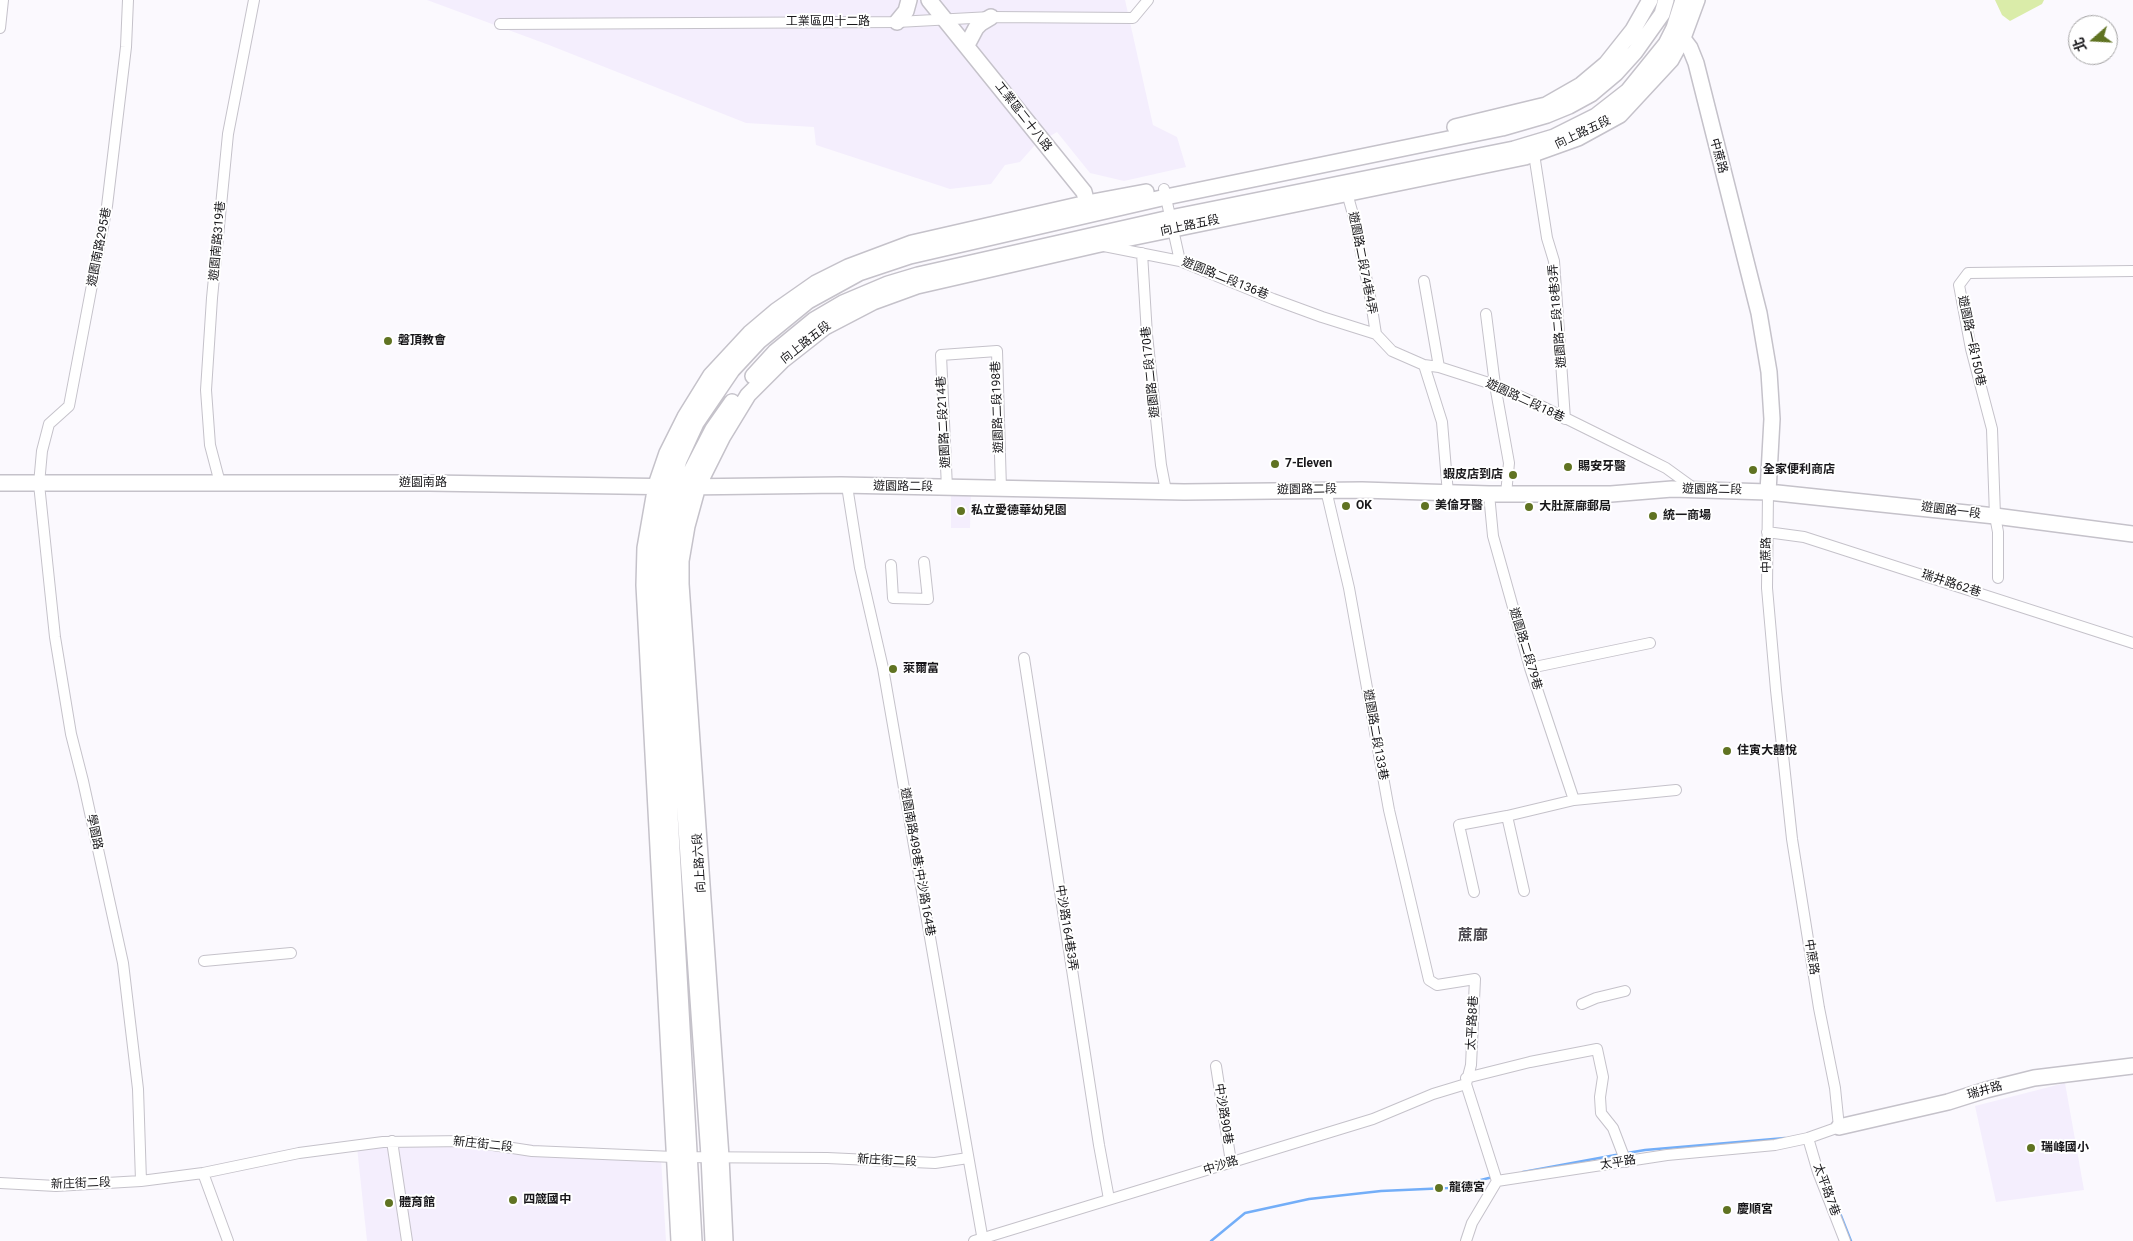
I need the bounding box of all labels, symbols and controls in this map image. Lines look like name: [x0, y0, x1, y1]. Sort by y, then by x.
street label: 工業區四十二路: [786, 15, 870, 29]
north arrow: [2068, 15, 2118, 65]
text: 北: [2070, 35, 2090, 54]
street label: 工業區二十八路: [991, 79, 1055, 155]
street label: 向上路五段: [1553, 114, 1613, 152]
street label: 中蔗路: [1706, 137, 1730, 175]
street label: 遊園南路319巷: [207, 200, 229, 282]
street label: 遊園南路295巷: [85, 206, 115, 288]
street label: 遊園路二段74巷4弄: [1345, 210, 1379, 316]
street label: 向上路五段: [1159, 213, 1221, 239]
street label: 遊園路二段136巷: [1180, 255, 1270, 303]
street label: 遊園路二段18巷3弄: [1546, 263, 1570, 369]
street label: 遊園路一段150巷: [1954, 294, 1988, 388]
street label: 向上路五段: [778, 319, 834, 367]
street label: 遊園路二段170巷: [1139, 325, 1163, 419]
place label: 磐頂教會: [398, 334, 446, 348]
marker: 磐頂教會: [382, 335, 394, 347]
street label: 遊園路二段198巷: [989, 361, 1007, 453]
street label: 遊園路二段214巷: [934, 376, 954, 468]
street label: 遊園路二段18巷: [1483, 376, 1567, 426]
place label: 7-Eleven: [1285, 457, 1332, 471]
marker: 7-Eleven: [1269, 458, 1281, 470]
place label: 賜安牙醫: [1578, 460, 1626, 474]
marker: 賜安牙醫: [1562, 461, 1574, 473]
place label: 全家便利商店: [1763, 463, 1835, 477]
marker: 全家便利商店: [1747, 464, 1759, 476]
place label: 蝦皮店到店: [1443, 468, 1503, 482]
marker: 蝦皮店到店: [1507, 469, 1519, 481]
street label: 遊園南路: [399, 476, 447, 490]
street label: 遊園路二段: [873, 479, 933, 495]
street label: 遊園路二段: [1277, 482, 1337, 498]
street label: 遊園路二段: [1682, 482, 1742, 498]
place label: OK: [1356, 499, 1372, 513]
place label: 美倫牙醫: [1435, 499, 1483, 513]
marker: OK: [1340, 500, 1352, 512]
marker: 美倫牙醫: [1419, 500, 1431, 512]
place label: 大肚蔗廍郵局: [1539, 500, 1611, 514]
street label: 遊園路一段: [1920, 500, 1982, 522]
marker: 大肚蔗廍郵局: [1523, 501, 1535, 513]
place label: 私立愛德華幼兒園: [971, 504, 1067, 518]
marker: 私立愛德華幼兒園: [955, 505, 967, 517]
place label: 統一商場: [1663, 509, 1711, 523]
marker: 統一商場: [1647, 510, 1659, 522]
street label: 中蔗路: [1759, 537, 1775, 573]
street label: 瑞井路62巷: [1920, 568, 1982, 600]
street label: 遊園路二段79巷: [1506, 606, 1544, 692]
place label: 萊爾富: [903, 662, 939, 676]
marker: 萊爾富: [887, 663, 899, 675]
street label: 遊園路二段133巷: [1360, 688, 1390, 782]
place label: 住寅大囍悅: [1737, 744, 1797, 758]
marker: 住寅大囍悅: [1721, 745, 1733, 757]
street label: 遊園南路498巷;中沙路164巷: [897, 786, 937, 938]
street label: 學園路: [83, 813, 105, 851]
street label: 向上路六段: [691, 833, 709, 893]
street label: 中沙路164巷3弄: [1052, 884, 1080, 972]
district label: 蔗廍: [1458, 927, 1488, 945]
street label: 中蔗路: [1801, 938, 1821, 976]
street label: 太平路8巷: [1464, 995, 1482, 1051]
street label: 瑞井路: [1966, 1079, 2004, 1103]
street label: 中沙路90巷: [1211, 1083, 1235, 1145]
street label: 新庄街二段: [452, 1135, 514, 1155]
place label: 瑞峰國小: [2041, 1141, 2089, 1155]
marker: 瑞峰國小: [2025, 1142, 2037, 1154]
street label: 新庄街二段: [857, 1152, 917, 1170]
street label: 太平路: [1599, 1153, 1637, 1173]
street label: 中沙路: [1202, 1154, 1240, 1178]
street label: 太平路7巷: [1810, 1162, 1842, 1218]
street label: 新庄街二段: [51, 1176, 111, 1192]
place label: 龍德宮: [1449, 1181, 1485, 1195]
marker: 龍德宮: [1433, 1182, 1445, 1194]
place label: 四箴國中: [523, 1193, 571, 1207]
marker: 四箴國中: [507, 1194, 519, 1206]
place label: 體育館: [399, 1196, 435, 1210]
marker: 體育館: [383, 1197, 395, 1209]
place label: 慶順宮: [1737, 1203, 1773, 1217]
marker: 慶順宮: [1721, 1204, 1733, 1216]

